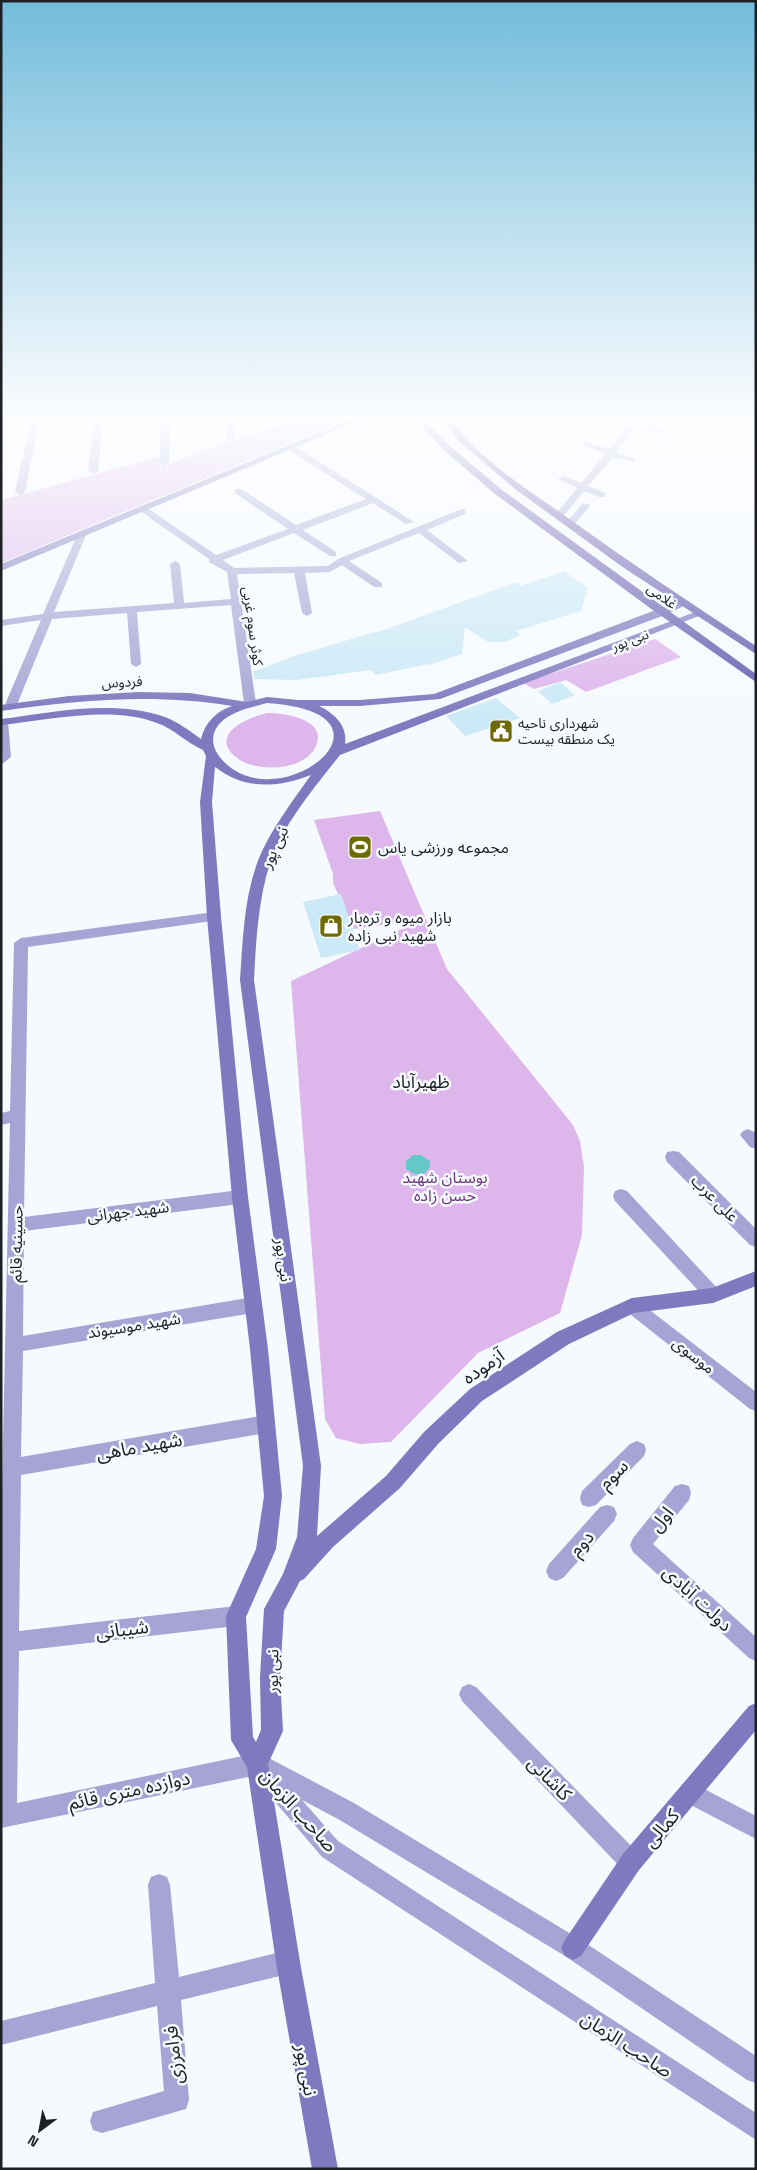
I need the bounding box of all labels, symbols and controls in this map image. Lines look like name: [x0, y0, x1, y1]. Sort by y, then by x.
street label: غلامی: [643, 579, 681, 613]
street label: کوثر سوم غربی: [237, 585, 268, 667]
street label: نبی پور: [608, 625, 652, 657]
street label: فردوس: [101, 672, 143, 692]
place label: شهرداری ناحیه یک منطقه بیست: [518, 714, 615, 748]
public building icon: شهرداری ناحیه یک منطقه بیست: [488, 718, 514, 744]
street label: نبی پور: [255, 823, 293, 872]
sports icon: مجموعه ورزشی یاس: [347, 834, 373, 860]
place label: مجموعه ورزشی یاس: [378, 837, 509, 858]
place label: بازار میوه و تره‌بار شهید نبی زاده: [347, 907, 452, 946]
shop icon: بازار میوه و تره‌بار شهید نبی زاده: [318, 913, 344, 939]
district label: ظهیرآباد: [392, 1070, 450, 1093]
park label: بوستان شهید حسن زاده: [402, 1167, 488, 1206]
street label: علی عرب: [686, 1170, 743, 1227]
street label: شهید جهرانی: [86, 1196, 170, 1227]
street label: حسینیه قائم: [5, 1205, 30, 1283]
street label: نبی پور: [270, 1236, 297, 1283]
street label: شهید موسیوند: [86, 1308, 182, 1343]
street label: موسوی: [668, 1332, 719, 1379]
street label: آزموده: [457, 1342, 511, 1390]
street label: شهید ماهی: [94, 1427, 184, 1466]
street label: سوم: [593, 1454, 635, 1496]
street label: اول: [643, 1501, 679, 1537]
street label: دوم: [563, 1525, 601, 1563]
street label: دولت آبادی: [657, 1560, 738, 1637]
street label: شیبانی: [94, 1614, 150, 1645]
street label: نبی پور: [262, 1649, 284, 1694]
street label: کاشانی: [522, 1751, 578, 1807]
street label: صاحب الزمان: [254, 1763, 343, 1857]
street label: دوازده متری قائم: [66, 1765, 193, 1818]
street label: کمالی: [638, 1803, 686, 1853]
street label: صاحب الزمان: [576, 2006, 677, 2083]
street label: فرامرزی: [158, 2024, 189, 2086]
street label: نبی پور: [289, 2041, 323, 2098]
north arrow: [15, 2105, 65, 2155]
text: N: [24, 2131, 42, 2151]

